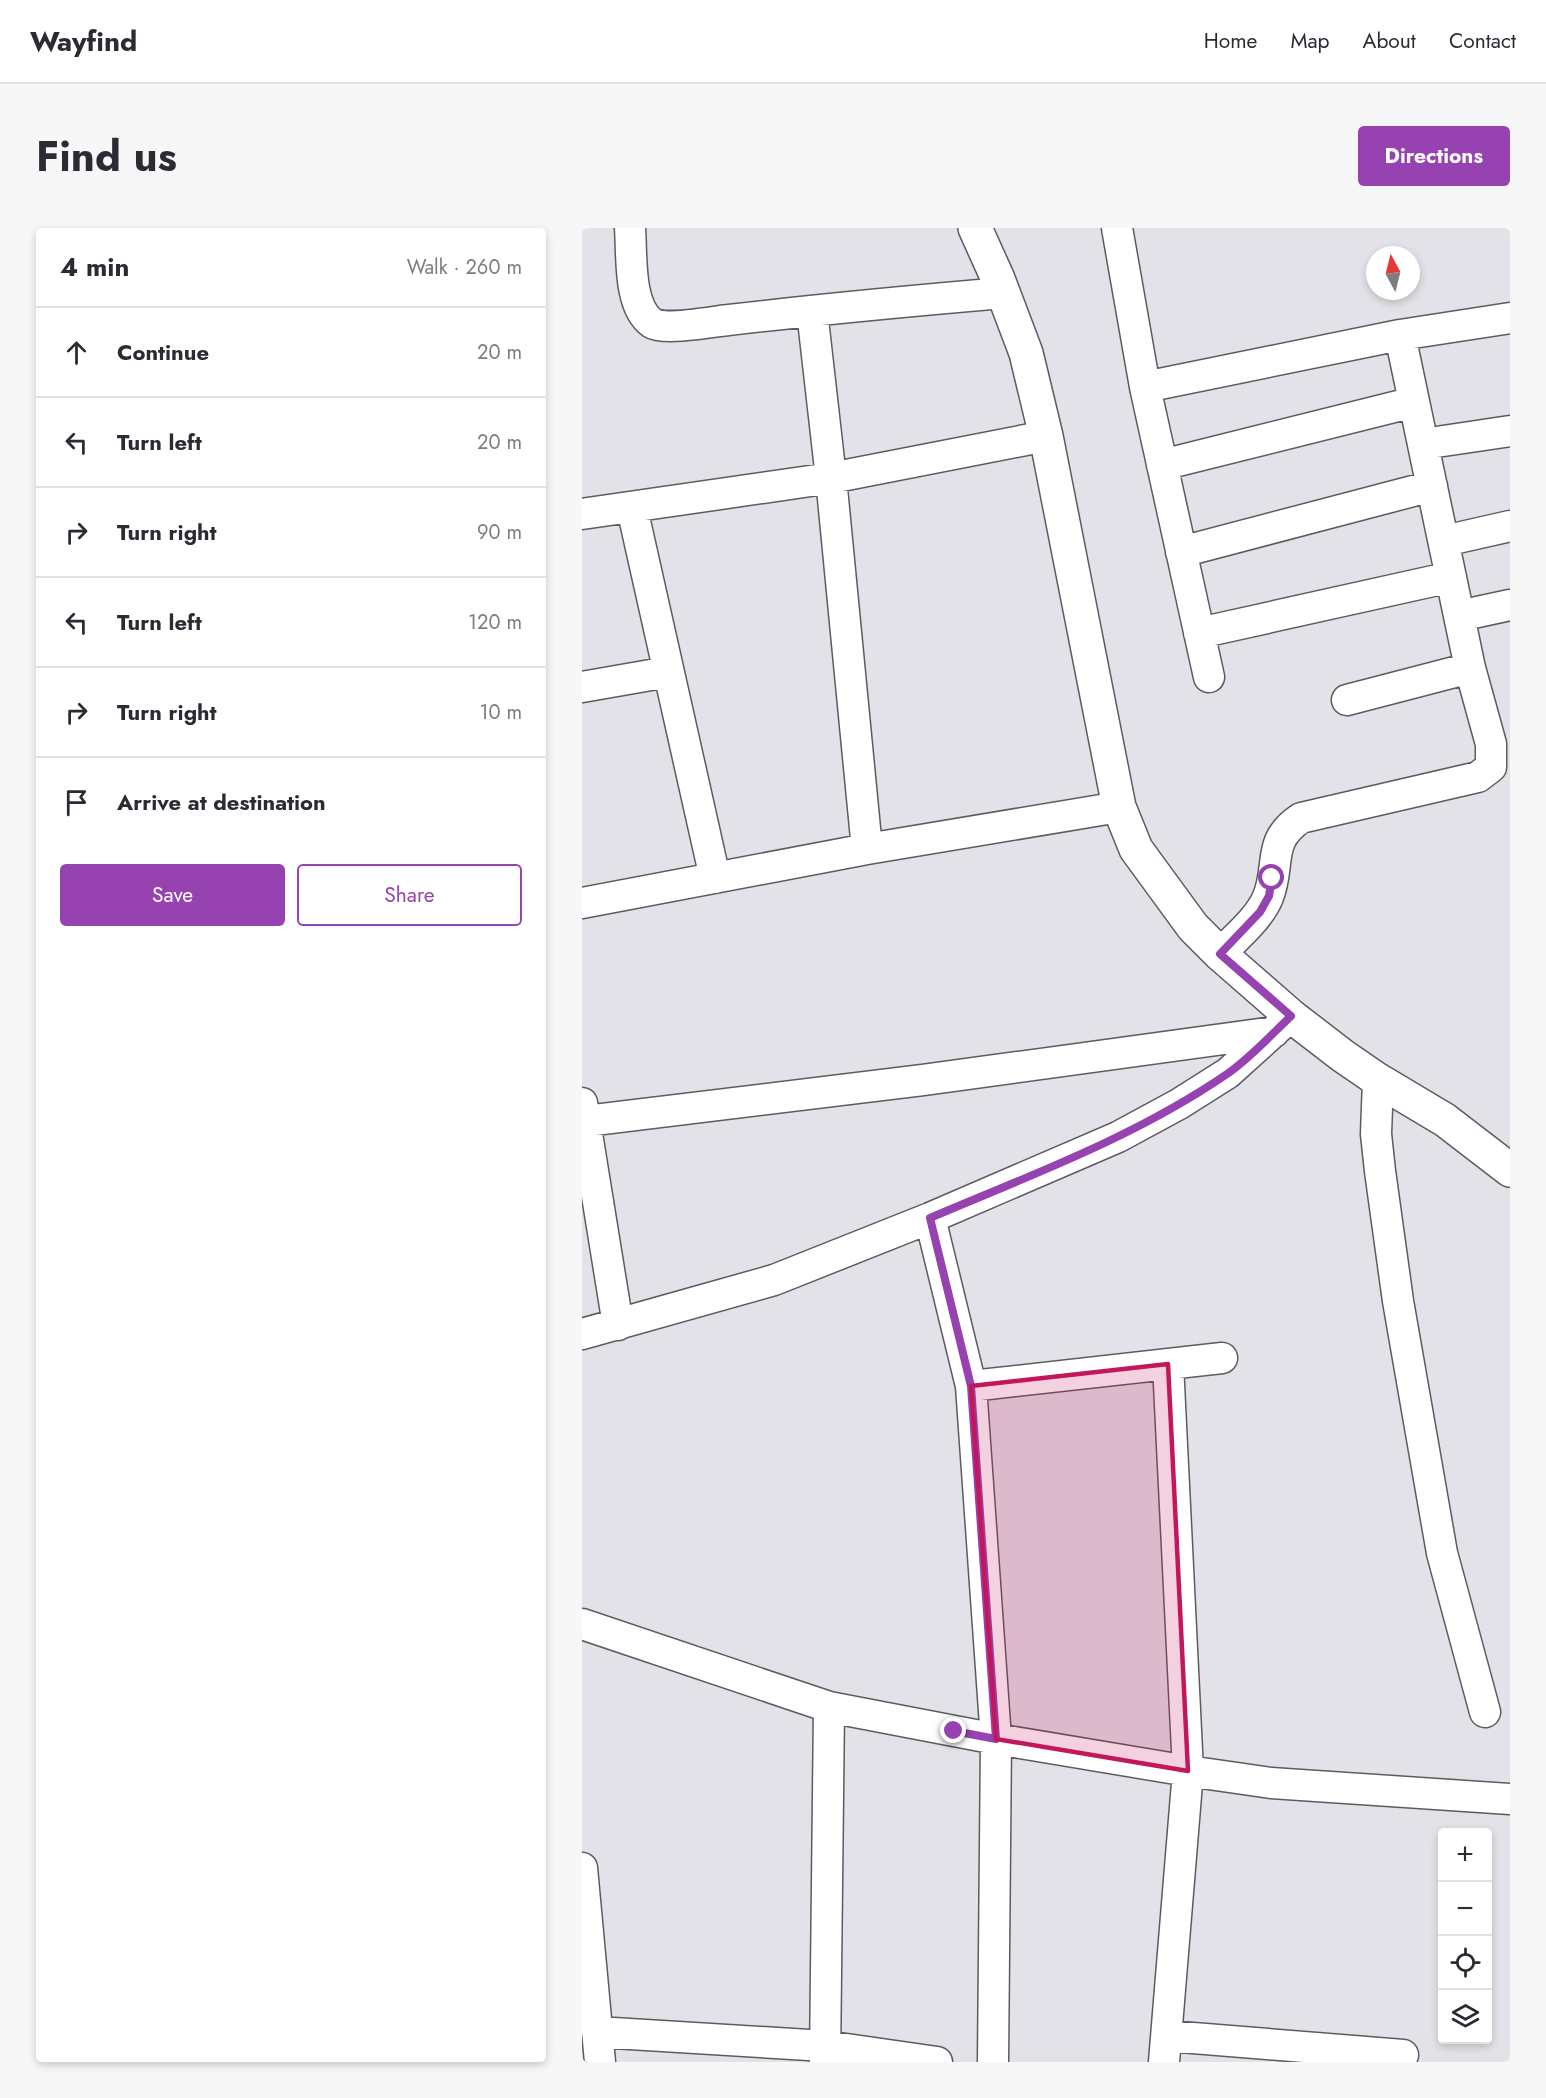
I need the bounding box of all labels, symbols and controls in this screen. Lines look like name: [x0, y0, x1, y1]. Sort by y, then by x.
text: Wayfind: [30, 21, 137, 62]
text: Home: [1204, 26, 1257, 56]
text: Map: [1290, 26, 1330, 56]
text: About: [1363, 26, 1416, 56]
text: Contact: [1449, 26, 1516, 56]
text: Find us: [36, 126, 177, 187]
button: Directions: [1358, 126, 1510, 186]
north arrow: [1366, 246, 1420, 300]
text: 4 min: [60, 248, 129, 286]
text: Walk · 260 m: [407, 253, 522, 282]
icon: ahead: [60, 336, 93, 369]
text: Continue: [117, 336, 209, 368]
text: 20 m: [477, 338, 522, 367]
icon: left: [60, 426, 93, 459]
text: Turn left: [117, 426, 202, 458]
text: 20 m: [477, 428, 522, 457]
icon: right: [60, 516, 93, 549]
text: Turn right: [117, 516, 217, 548]
text: 90 m: [477, 518, 522, 547]
icon: left: [60, 606, 93, 639]
text: Turn left: [117, 606, 202, 638]
text: 120 m: [468, 608, 522, 637]
icon: right: [60, 696, 93, 729]
text: Turn right: [117, 696, 217, 728]
text: 10 m: [479, 698, 522, 727]
icon: arrive: [60, 786, 93, 819]
text: Arrive at destination: [117, 786, 326, 818]
button: Save: [60, 864, 285, 926]
button: Share: [297, 864, 522, 926]
route start: [1258, 864, 1284, 890]
route end: [940, 1717, 966, 1743]
map controls: [1438, 1828, 1492, 2044]
button: +: [1438, 1828, 1492, 1882]
button: −: [1438, 1882, 1492, 1936]
button: locate: [1438, 1936, 1492, 1990]
button: layers: [1438, 1990, 1492, 2044]

